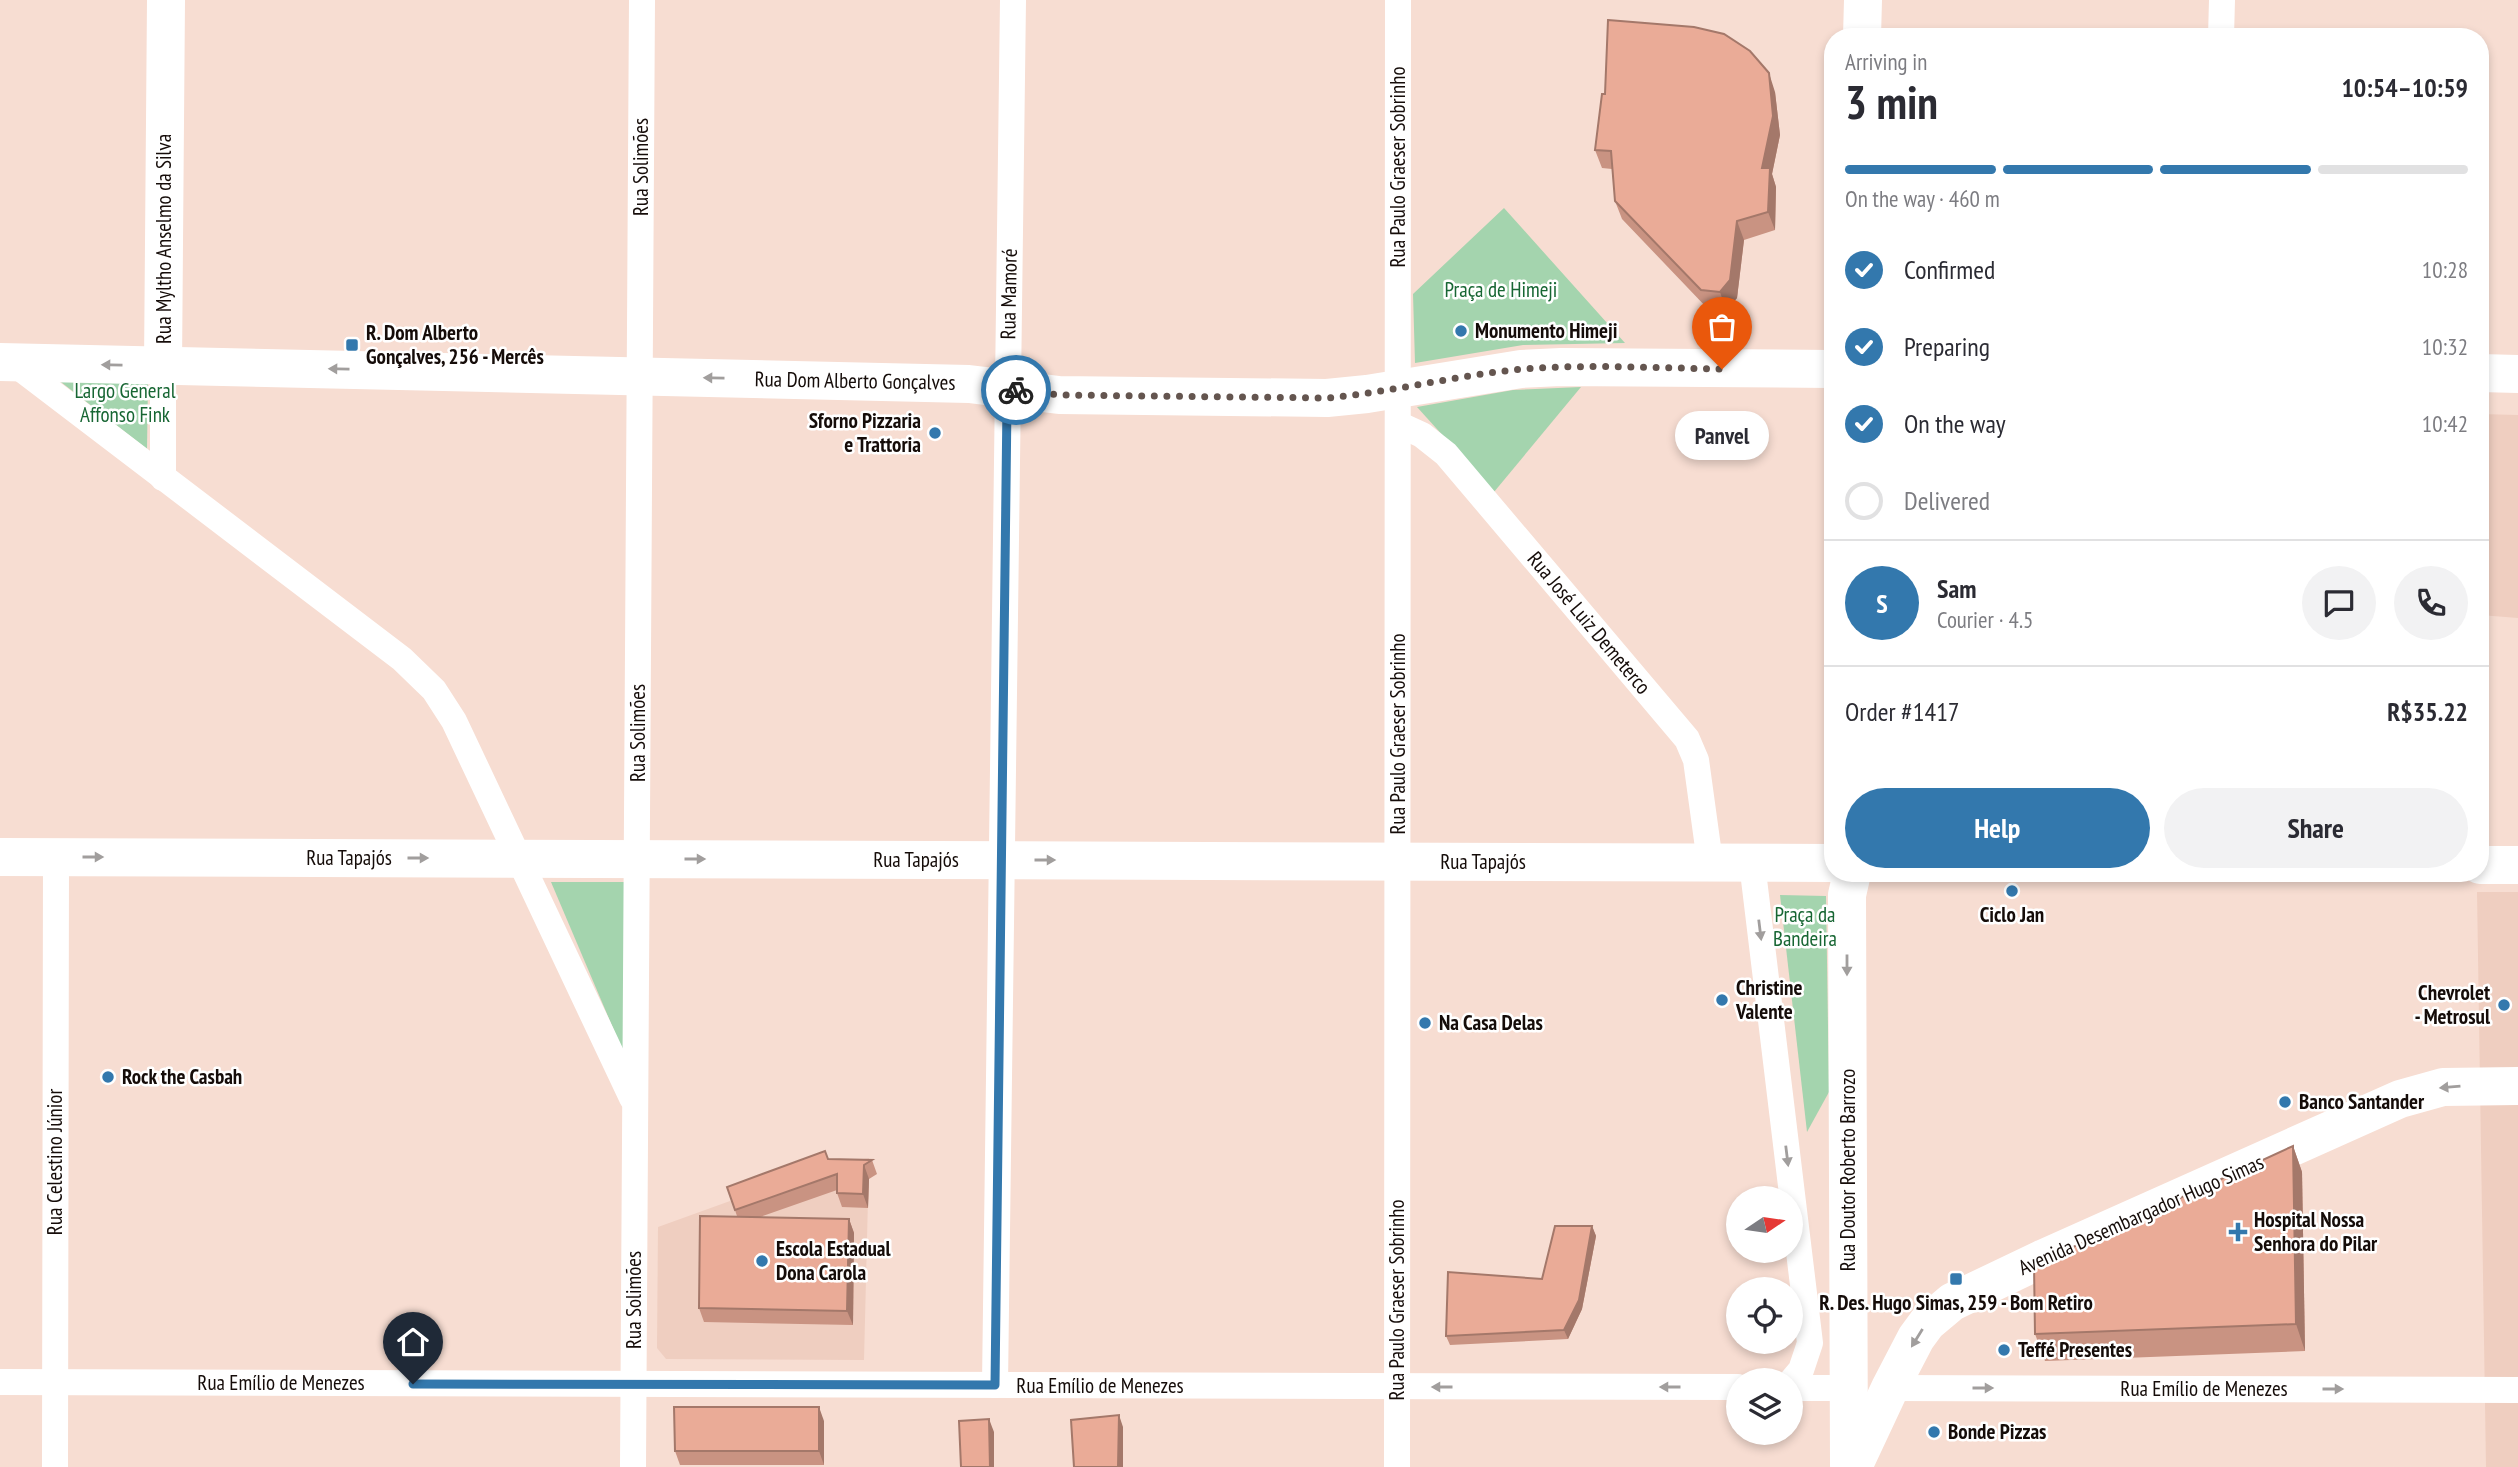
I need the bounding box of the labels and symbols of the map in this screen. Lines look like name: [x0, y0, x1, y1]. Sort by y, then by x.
street label: Rua Paulo Graeser Sobrinho: [1384, 66, 1411, 268]
street label: Rua Solimões: [627, 118, 654, 216]
street label: Rua Myltho Anselmo da Silva: [150, 134, 177, 344]
street label: Rua Mamoré: [994, 248, 1023, 340]
park label: Praça de Himeji: [1445, 276, 1557, 303]
pin: [1692, 297, 1752, 369]
place label: Monumento Himeji: [1475, 317, 1617, 344]
place label: R. Dom Alberto Gonçalves, 256 - Mercês: [366, 319, 544, 370]
marker: Monumento Himeji: [1453, 323, 1469, 339]
marker: R. Dom Alberto Gonçalves, 256 - Mercês: [344, 337, 360, 353]
courier: [981, 355, 1051, 425]
one-way arrow: [100, 359, 122, 370]
one-way arrow: [328, 364, 350, 375]
street label: Rua Dom Alberto Gonçalves: [754, 365, 956, 396]
one-way arrow: [702, 372, 724, 383]
park label: Largo General Affonso Fink: [74, 377, 176, 428]
place label: Sforno Pizzaria e Trattoria: [809, 407, 921, 458]
callout: Panvel: [1675, 411, 1769, 460]
marker: Sforno Pizzaria e Trattoria: [927, 425, 943, 441]
street label: Rua José Luiz Demeterco: [1522, 546, 1657, 700]
street label: Rua Paulo Graeser Sobrinho: [1384, 633, 1411, 835]
street label: Rua Solimões: [624, 684, 651, 782]
street label: Rua Tapajós: [306, 844, 392, 871]
street label: Rua Tapajós: [873, 846, 959, 873]
street label: Rua Tapajós: [1440, 848, 1526, 875]
one-way arrow: [82, 851, 104, 863]
one-way arrow: [407, 852, 429, 864]
one-way arrow: [684, 853, 706, 865]
one-way arrow: [1034, 854, 1056, 866]
marker: Ciclo Jan: [2004, 883, 2020, 899]
park label: Praça da Bandeira: [1773, 901, 1837, 952]
place label: Ciclo Jan: [1980, 901, 2044, 928]
one-way arrow: [1754, 919, 1765, 941]
one-way arrow: [1841, 954, 1853, 976]
place label: Christine Valente: [1735, 974, 1803, 1025]
place label: Chevrolet - Metrosul: [2414, 979, 2491, 1030]
marker: Christine Valente: [1714, 992, 1730, 1008]
marker: Chevrolet - Metrosul: [2496, 997, 2512, 1013]
place label: Na Casa Delas: [1439, 1009, 1543, 1036]
marker: Na Casa Delas: [1417, 1015, 1433, 1031]
place label: Rock the Casbah: [122, 1063, 242, 1090]
marker: Rock the Casbah: [100, 1069, 116, 1085]
street label: Rua Doutor Roberto Barrozo: [1834, 1069, 1861, 1271]
one-way arrow: [2439, 1081, 2461, 1092]
place label: Banco Santander: [2299, 1088, 2425, 1115]
street label: Rua Celestino Júnior: [41, 1089, 68, 1235]
marker: Banco Santander: [2277, 1094, 2293, 1110]
one-way arrow: [1781, 1145, 1792, 1167]
street label: Avenida Desembargador Hugo Simas: [2014, 1148, 2268, 1281]
north arrow: [1726, 1186, 1802, 1264]
street label: Rua Paulo Graeser Sobrinho: [1383, 1199, 1410, 1401]
place label: Hospital Nossa Senhora do Pilar: [2254, 1206, 2378, 1257]
marker: Hospital Nossa Senhora do Pilar: [2228, 1222, 2248, 1242]
place label: Escola Estadual Dona Carola: [776, 1235, 891, 1286]
street label: Rua Solimões: [620, 1251, 647, 1349]
marker: Escola Estadual Dona Carola: [754, 1253, 770, 1269]
marker: R. Des. Hugo Simas, 259 - Bom Retiro: [1948, 1271, 1964, 1287]
place label: R. Des. Hugo Simas, 259 - Bom Retiro: [1819, 1289, 2093, 1316]
pin: [383, 1312, 443, 1384]
one-way arrow: [1910, 1329, 1923, 1348]
place label: Teffé Presentes: [2018, 1336, 2132, 1363]
marker: Teffé Presentes: [1996, 1342, 2012, 1358]
street label: Rua Emílio de Menezes: [197, 1369, 365, 1396]
street label: Rua Emílio de Menezes: [1016, 1372, 1184, 1399]
street label: Rua Emílio de Menezes: [2120, 1375, 2288, 1402]
one-way arrow: [1431, 1381, 1453, 1393]
one-way arrow: [1658, 1381, 1680, 1393]
one-way arrow: [1972, 1382, 1994, 1394]
one-way arrow: [2322, 1383, 2344, 1395]
place label: Bonde Pizzas: [1948, 1418, 2046, 1445]
marker: Bonde Pizzas: [1926, 1424, 1942, 1440]

